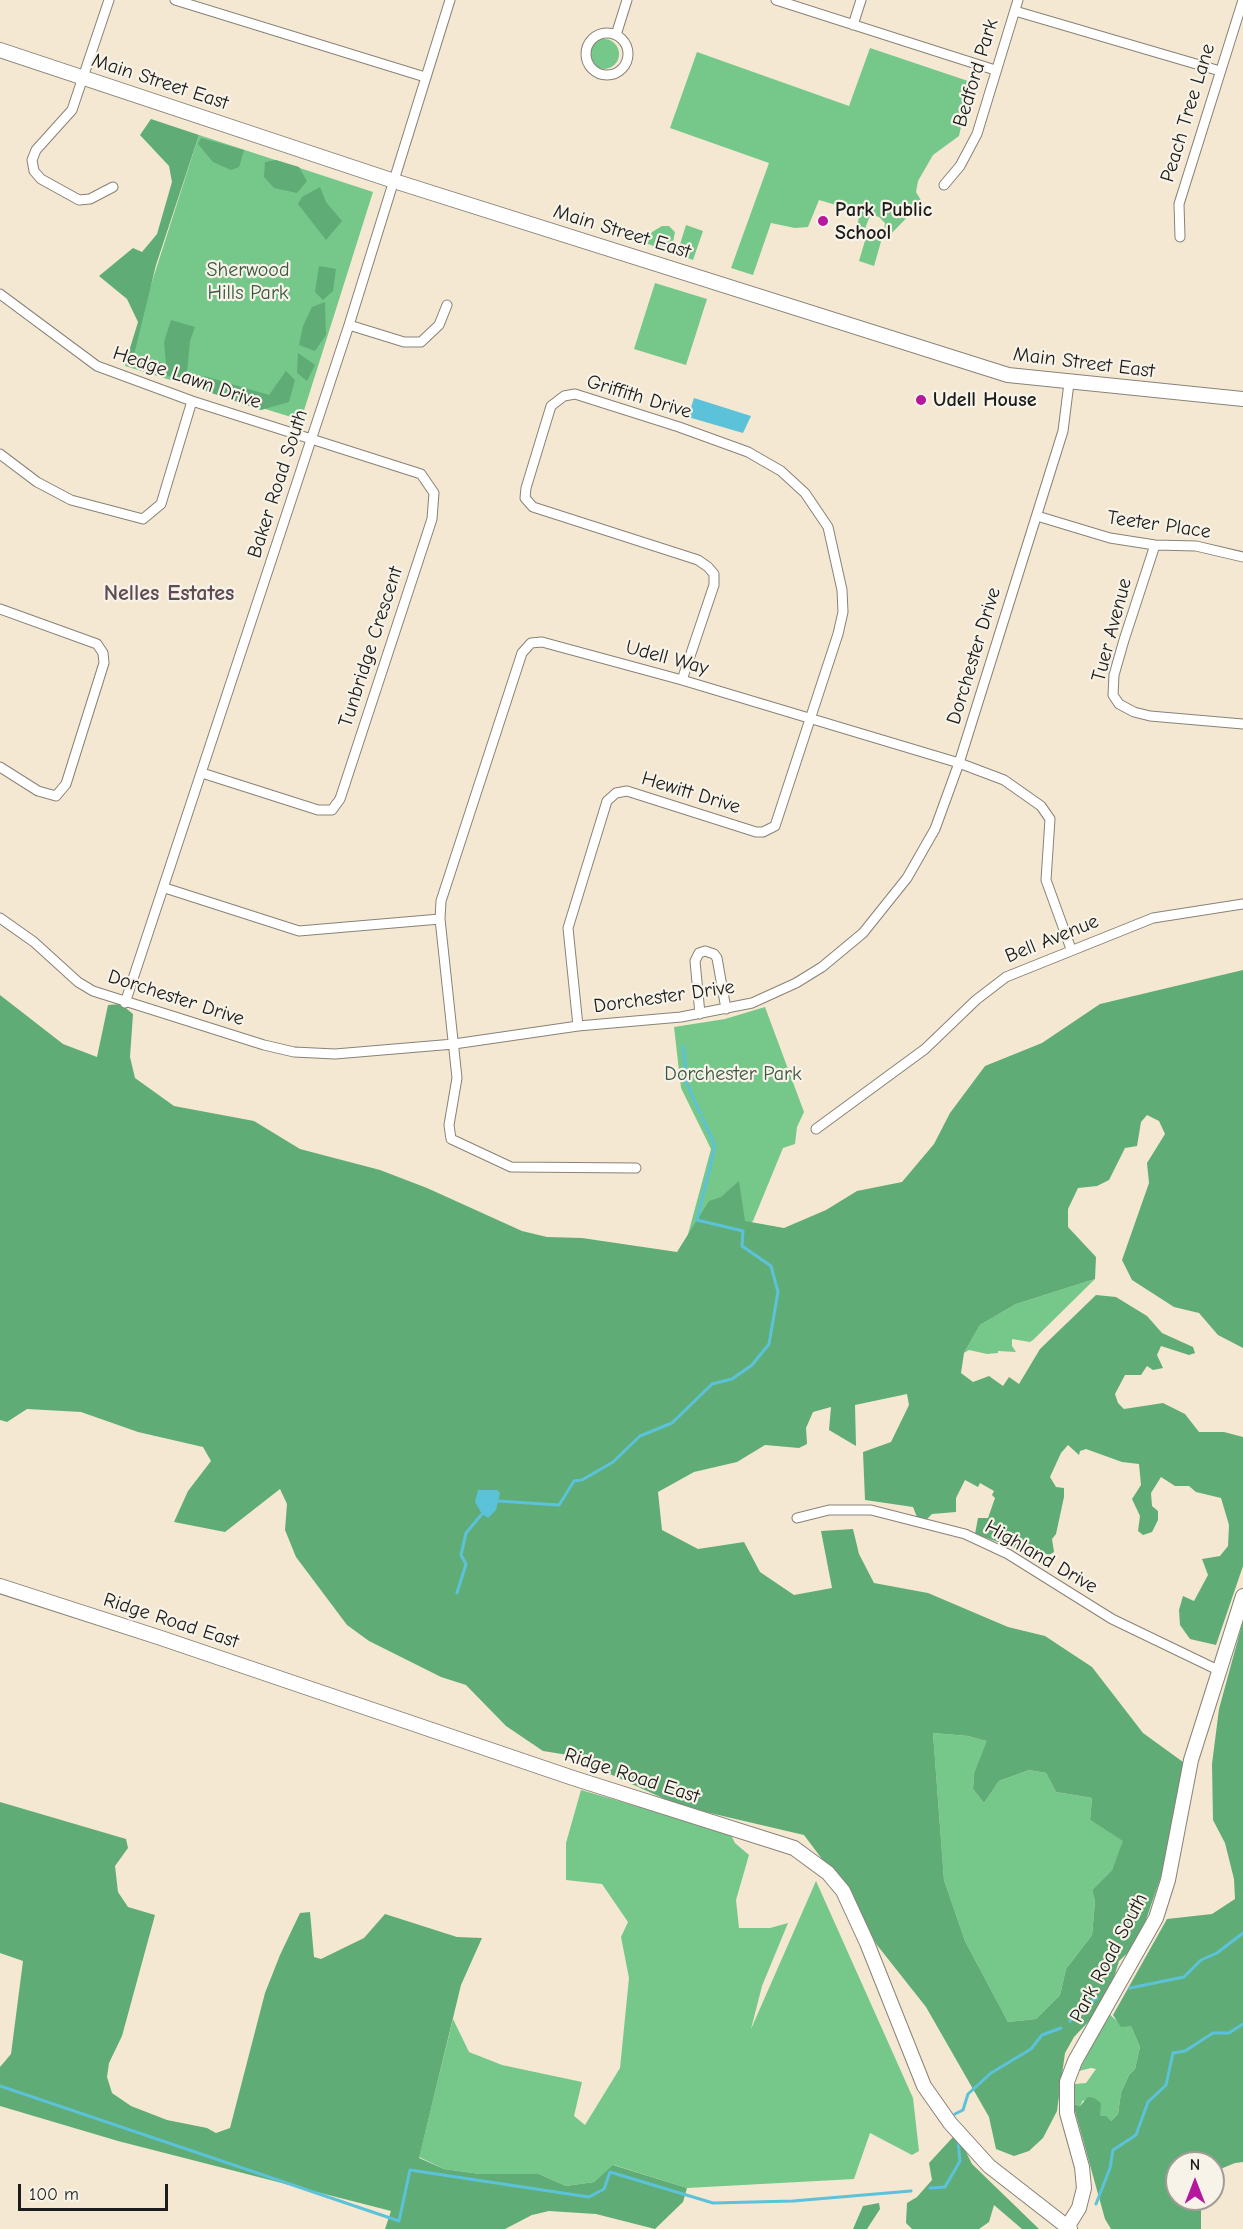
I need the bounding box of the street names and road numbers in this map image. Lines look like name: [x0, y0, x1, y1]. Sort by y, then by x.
street label: Bedford Park: [948, 16, 1004, 130]
street label: Peach Tree Lane: [1156, 41, 1220, 185]
street label: Main Street East: [89, 49, 231, 115]
street label: Main Street East: [550, 200, 694, 264]
street label: Hedge Lawn Drive: [110, 341, 264, 415]
street label: Main Street East: [1012, 342, 1156, 384]
street label: Griffith Drive: [584, 370, 694, 424]
street label: Baker Road South: [243, 407, 313, 561]
street label: Teeter Place: [1106, 506, 1212, 544]
street label: Tunbridge Crescent: [334, 564, 408, 730]
street label: Tuer Avenue: [1087, 576, 1137, 684]
street label: Dorchester Drive: [942, 585, 1006, 727]
street label: Udell Way: [623, 635, 711, 681]
street label: Hewitt Drive: [639, 767, 743, 819]
street label: Bell Avenue: [1002, 909, 1102, 969]
street label: Dorchester Drive: [105, 965, 247, 1031]
street label: Dorchester Drive: [592, 975, 736, 1019]
street label: Highland Drive: [980, 1515, 1102, 1599]
street label: Ridge Road East: [100, 1588, 242, 1654]
street label: Ridge Road East: [561, 1743, 703, 1809]
street label: Park Road South: [1065, 1889, 1153, 2027]

